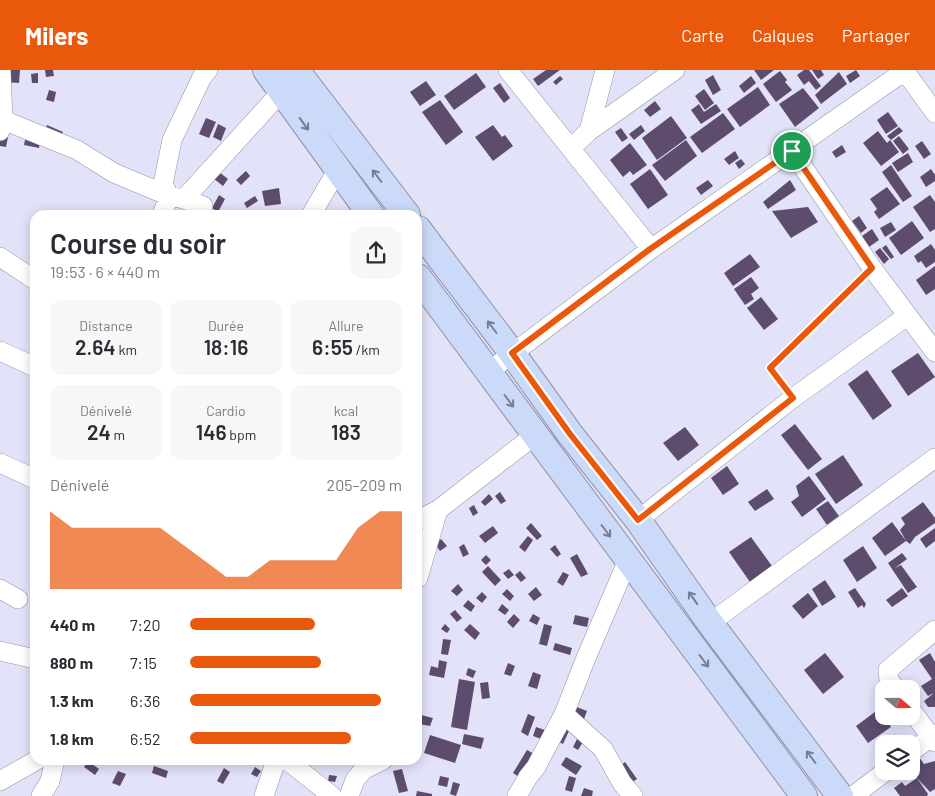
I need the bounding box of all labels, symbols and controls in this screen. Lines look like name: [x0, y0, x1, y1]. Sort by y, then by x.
text: Milers: [25, 21, 88, 50]
text: Carte: [681, 24, 724, 46]
text: Calques: [752, 24, 814, 46]
text: Partager: [842, 24, 910, 46]
one-way arrow: [299, 117, 310, 130]
pin: [771, 130, 813, 172]
icon: arrive: [778, 137, 806, 165]
one-way arrow: [372, 170, 383, 183]
text: Course du soir: [50, 226, 226, 260]
button: share: [350, 227, 402, 279]
text: 19:53 · 6 × 440 m: [50, 262, 160, 281]
text: Distance: [79, 317, 133, 334]
text: Durée: [208, 317, 244, 334]
text: Allure: [329, 317, 363, 334]
one-way arrow: [487, 321, 498, 334]
text: 2.64: [75, 334, 116, 359]
text: 18:16: [204, 334, 248, 359]
text: 6:55: [312, 334, 353, 359]
text: km: [116, 341, 137, 358]
text: /km: [353, 341, 380, 358]
one-way arrow: [504, 394, 514, 408]
text: Dénivelé: [80, 402, 132, 419]
text: Cardio: [206, 402, 246, 419]
text: kcal: [334, 402, 358, 419]
text: 24: [87, 419, 111, 444]
text: 146: [196, 419, 227, 444]
text: 183: [331, 419, 361, 444]
text: m: [111, 426, 125, 443]
text: bpm: [227, 426, 256, 443]
text: Dénivelé: [50, 475, 109, 494]
text: 205–209 m: [327, 475, 402, 494]
one-way arrow: [601, 524, 612, 537]
one-way arrow: [688, 591, 698, 605]
text: 440 m: [50, 615, 95, 634]
text: 7:20: [130, 615, 161, 634]
text: 880 m: [50, 653, 93, 672]
text: 7:15: [130, 653, 157, 672]
one-way arrow: [698, 654, 709, 667]
north arrow: [875, 680, 920, 725]
map controls: [875, 680, 920, 780]
text: 1.3 km: [50, 691, 94, 710]
text: 6:36: [130, 691, 160, 710]
text: 1.8 km: [50, 729, 94, 748]
text: 6:52: [130, 729, 160, 748]
button: layers: [875, 735, 920, 780]
one-way arrow: [805, 751, 816, 764]

